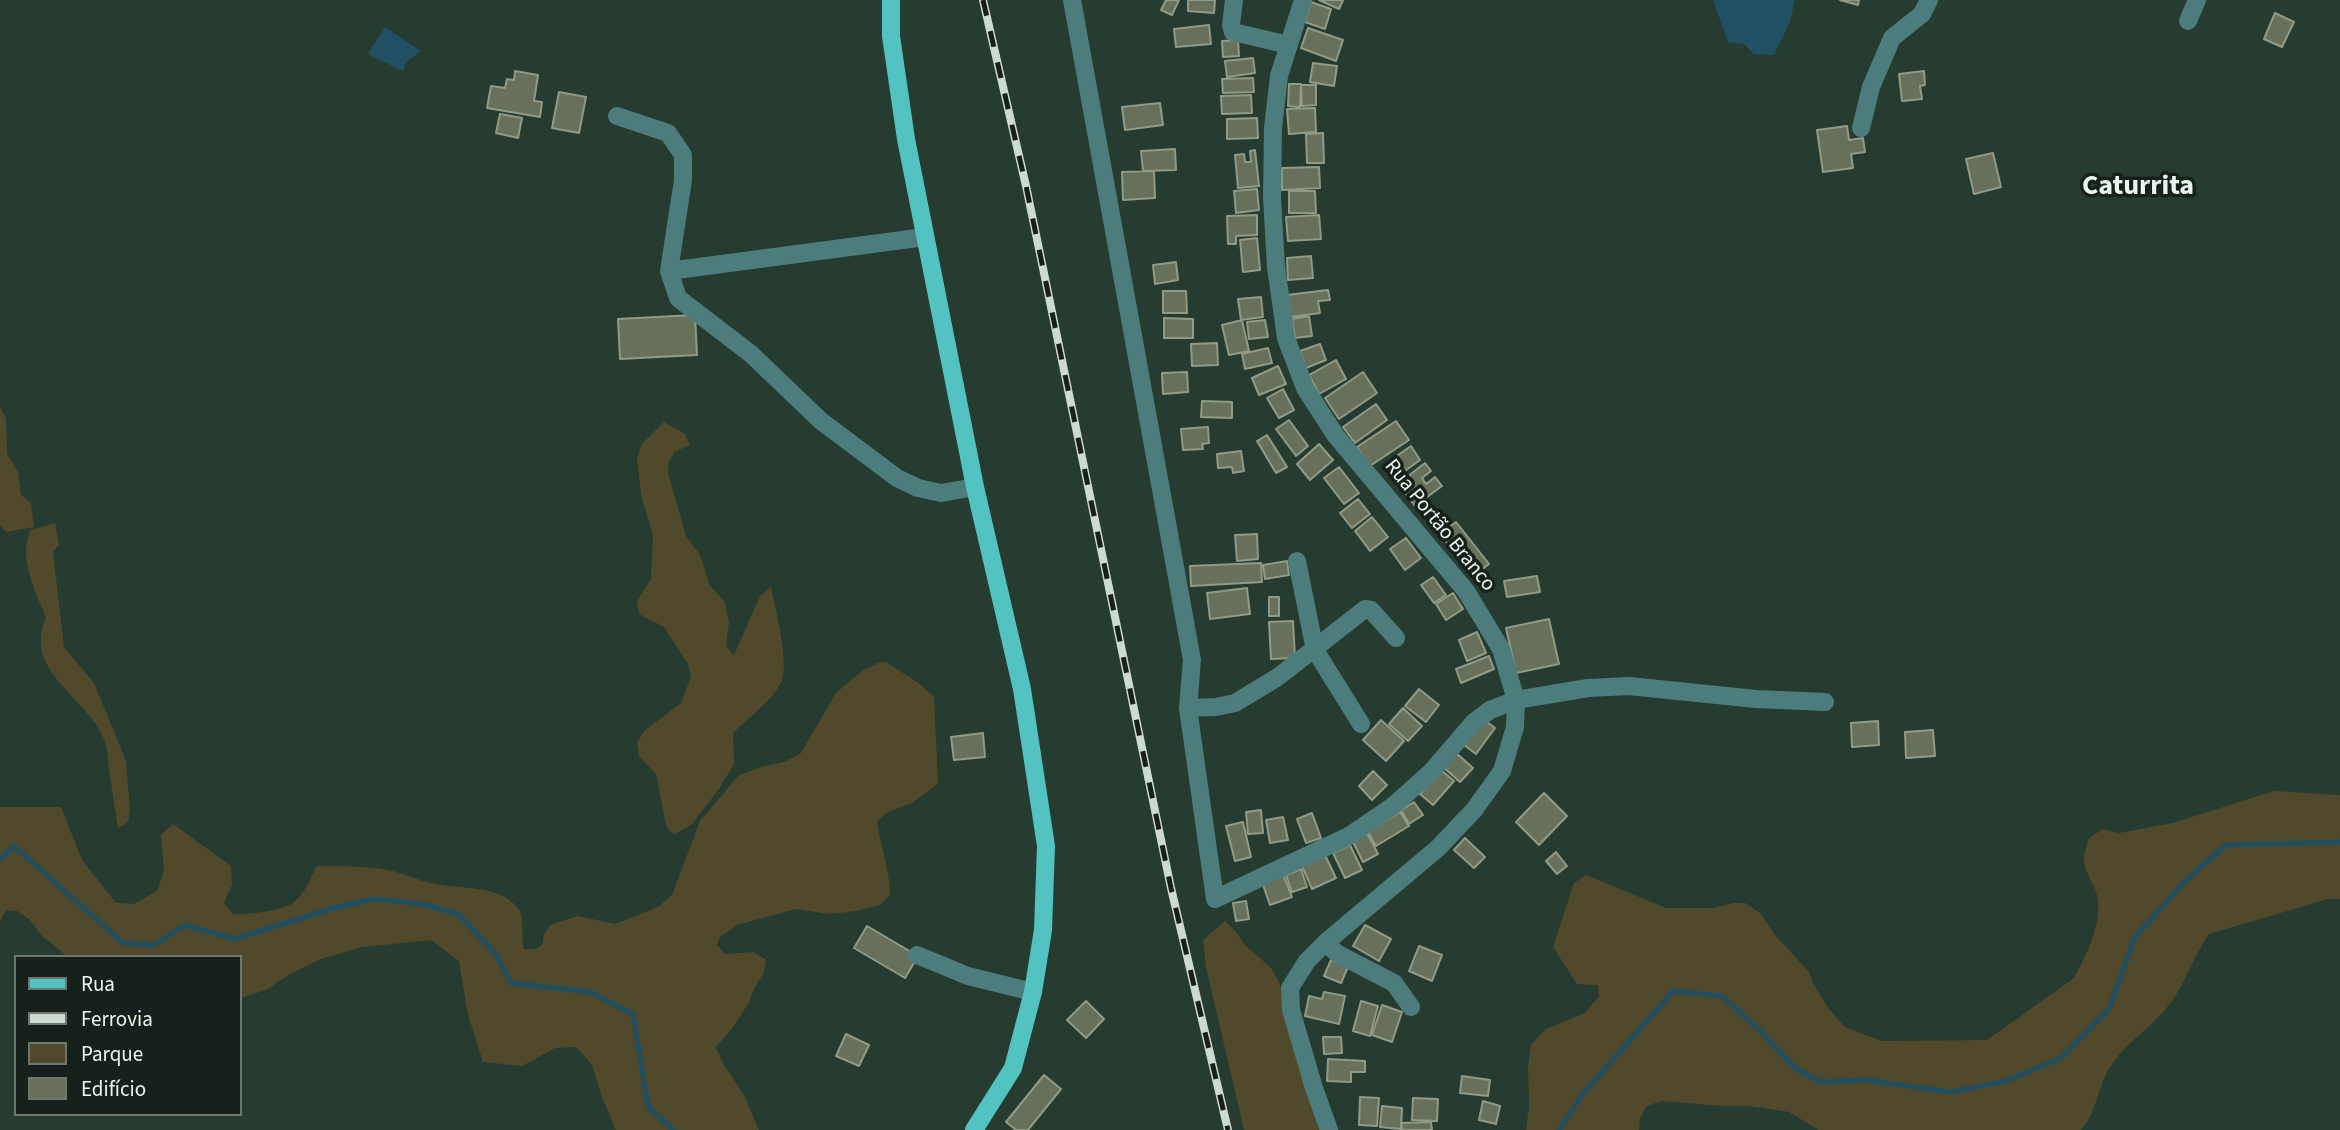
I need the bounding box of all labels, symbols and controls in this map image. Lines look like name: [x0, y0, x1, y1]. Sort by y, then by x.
district label: Caturrita: [2082, 171, 2194, 205]
street label: Rua Portão Branco: [1378, 455, 1500, 597]
legend: [14, 955, 242, 1116]
text: Rua: [81, 969, 115, 999]
text: Ferrovia: [81, 1004, 153, 1034]
text: Parque: [81, 1039, 143, 1069]
text: Edifício: [81, 1074, 146, 1104]

